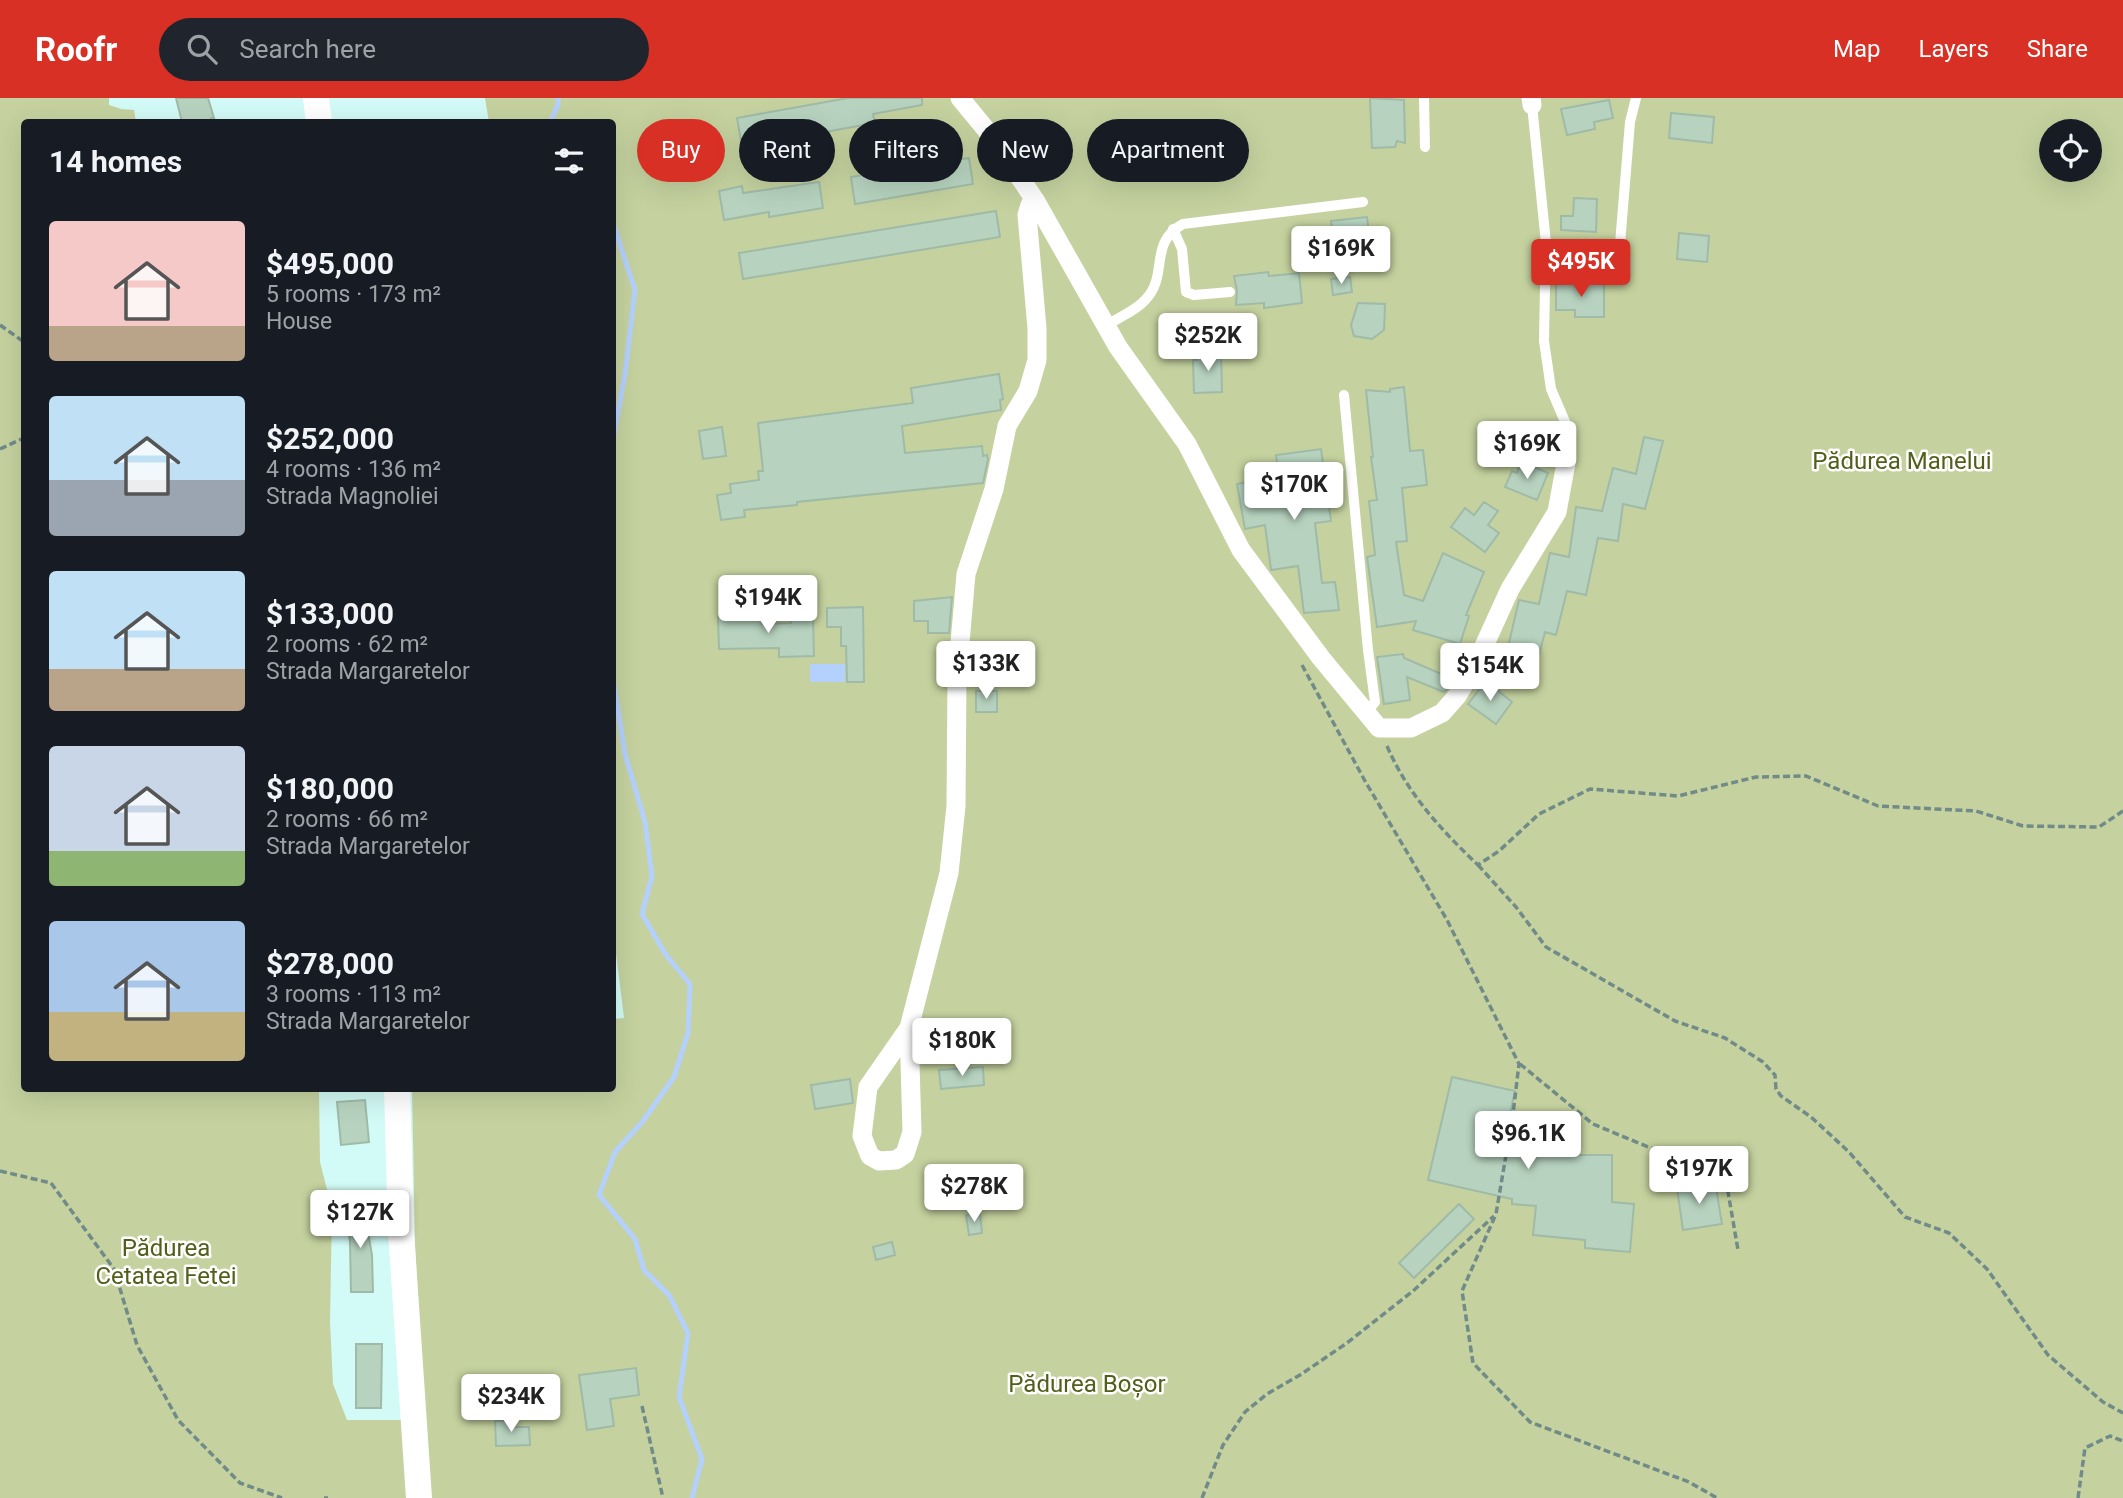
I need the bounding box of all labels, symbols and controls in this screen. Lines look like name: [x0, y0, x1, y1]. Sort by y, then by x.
search box: [159, 18, 649, 81]
text: Roofr: [35, 30, 117, 69]
icon: search: [183, 30, 221, 68]
text: Search here: [239, 34, 376, 64]
text: Map: [1833, 35, 1881, 63]
text: Layers: [1919, 35, 1989, 63]
text: Share: [2027, 35, 2088, 63]
chip: Buy: [637, 119, 725, 182]
chip: Rent: [739, 119, 835, 182]
chip: Filters: [849, 119, 963, 182]
chip: New: [977, 119, 1073, 182]
chip: Apartment: [1087, 119, 1249, 182]
map controls: [2039, 119, 2102, 182]
button: locate: [2039, 119, 2102, 182]
icon: filters: [550, 142, 588, 180]
text: 14 homes: [49, 144, 182, 179]
pin: $169K: [1292, 226, 1390, 286]
text: $169K: [1307, 235, 1375, 262]
pin: $495K: [1532, 240, 1630, 299]
text: $495,000: [266, 246, 394, 281]
text: $495K: [1547, 248, 1615, 275]
icon: home: [105, 249, 189, 333]
text: 5 rooms · 173 m²: [266, 281, 441, 308]
text: House: [266, 308, 332, 335]
pin: $252K: [1159, 314, 1257, 373]
text: $252K: [1174, 322, 1242, 349]
text: $252,000: [266, 421, 394, 456]
pin: $169K: [1478, 422, 1576, 481]
icon: home: [105, 424, 189, 508]
text: $169K: [1493, 430, 1561, 457]
park label: Pădurea Manelui: [1812, 447, 1992, 475]
text: 4 rooms · 136 m²: [266, 456, 441, 483]
pin: $170K: [1245, 462, 1343, 522]
text: $170K: [1260, 471, 1328, 498]
text: Strada Magnoliei: [266, 483, 439, 510]
pin: $194K: [719, 575, 817, 635]
text: $194K: [734, 584, 802, 611]
text: $133,000: [266, 596, 394, 631]
icon: home: [105, 599, 189, 683]
text: 2 rooms · 62 m²: [266, 631, 428, 658]
pin: $133K: [937, 642, 1035, 701]
pin: $154K: [1441, 644, 1539, 703]
text: $133K: [952, 650, 1020, 677]
text: $154K: [1456, 652, 1524, 679]
text: Strada Margaretelor: [266, 658, 470, 685]
text: $180,000: [266, 771, 394, 806]
icon: home: [105, 774, 189, 858]
text: 2 rooms · 66 m²: [266, 806, 428, 833]
text: Strada Margaretelor: [266, 833, 470, 860]
text: $278,000: [266, 946, 394, 981]
icon: home: [105, 949, 189, 1033]
text: 3 rooms · 113 m²: [266, 981, 441, 1008]
text: Strada Margaretelor: [266, 1008, 470, 1035]
pin: $180K: [913, 1018, 1011, 1078]
text: $180K: [928, 1027, 996, 1054]
pin: $96.1K: [1471, 1112, 1585, 1171]
text: $96.1K: [1491, 1120, 1565, 1147]
pin: $197K: [1650, 1146, 1748, 1206]
text: $197K: [1665, 1155, 1733, 1182]
pin: $278K: [925, 1164, 1023, 1224]
text: $278K: [940, 1173, 1008, 1200]
pin: $127K: [311, 1190, 409, 1250]
text: $127K: [326, 1199, 394, 1226]
park label: Pădurea Cetatea Fetei: [96, 1234, 237, 1290]
park label: Pădurea Boșor: [1008, 1370, 1166, 1398]
pin: $234K: [462, 1374, 560, 1434]
text: $234K: [477, 1383, 545, 1410]

